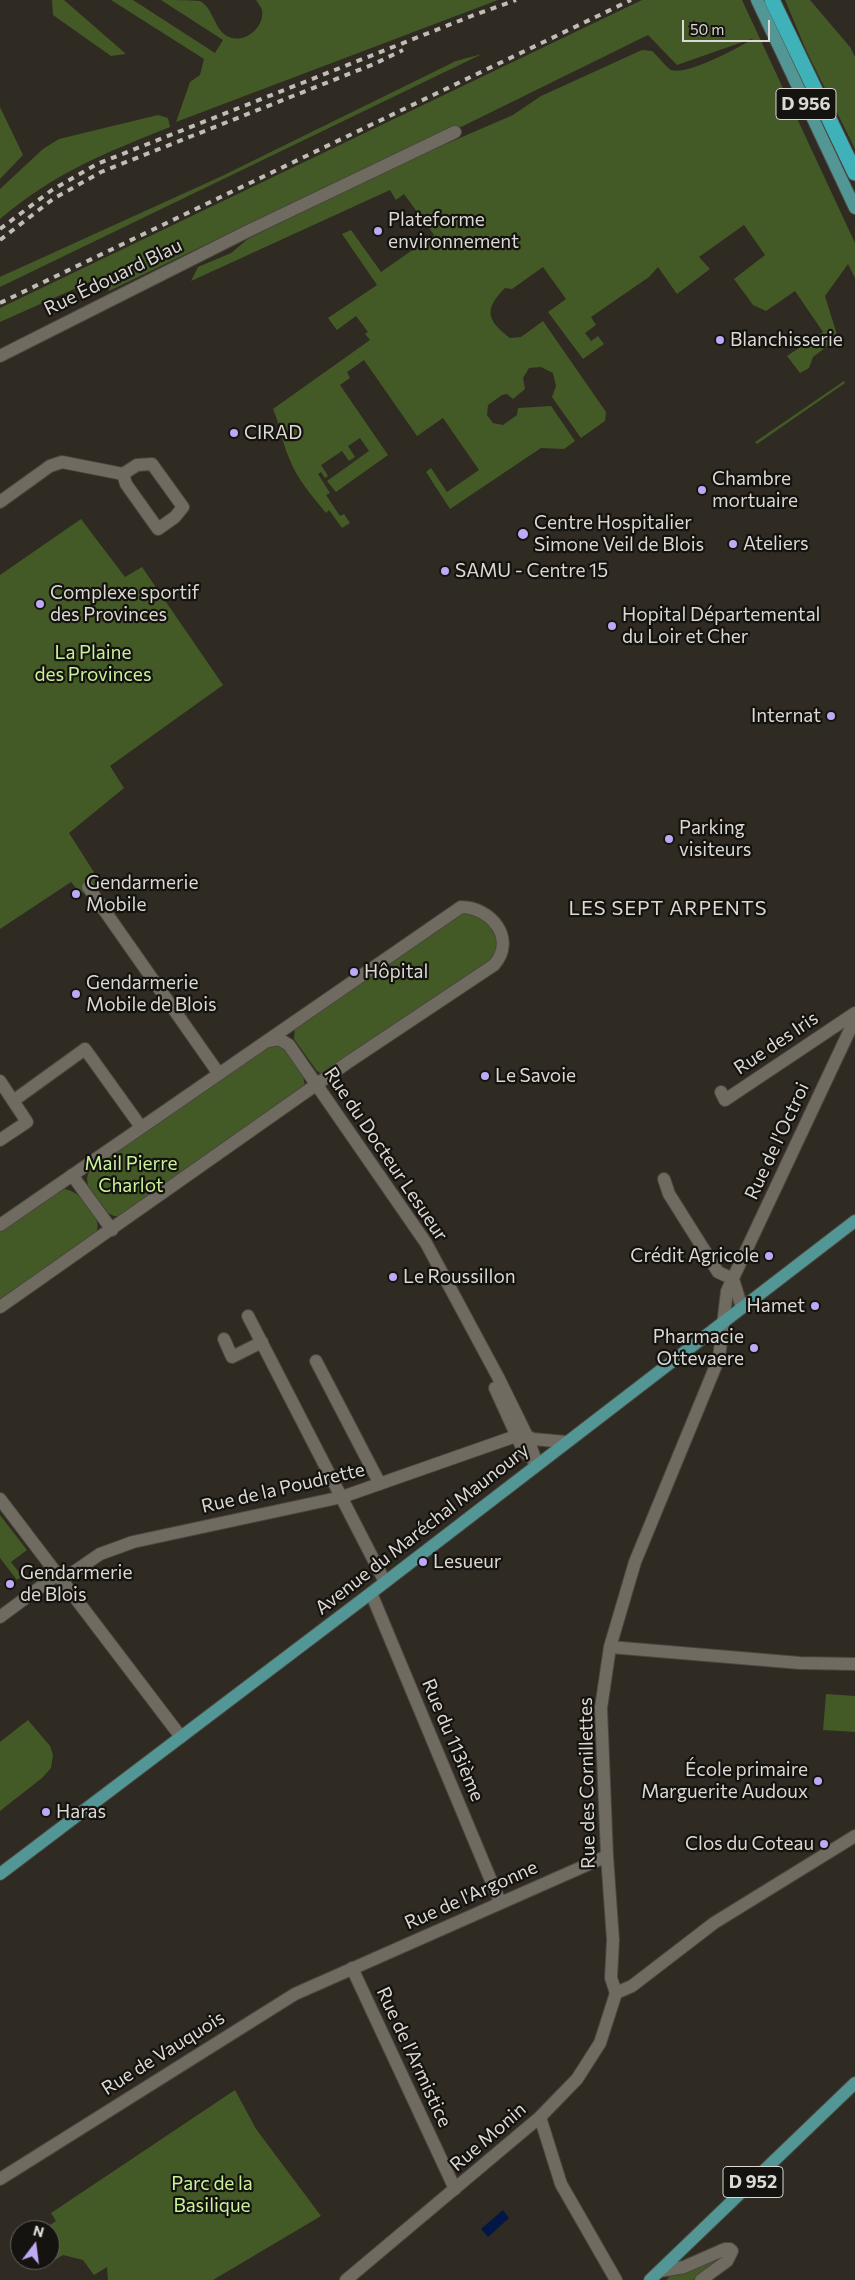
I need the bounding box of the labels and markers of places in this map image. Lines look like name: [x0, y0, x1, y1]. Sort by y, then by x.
place label: Plateforme environnement: [388, 209, 519, 253]
marker: Plateforme environnement: [372, 225, 384, 237]
place label: Blanchisserie: [730, 329, 843, 351]
marker: Blanchisserie: [714, 334, 726, 346]
place label: CIRAD: [244, 422, 302, 444]
marker: CIRAD: [228, 427, 240, 439]
place label: Chambre mortuaire: [712, 468, 798, 512]
marker: Chambre mortuaire: [696, 484, 708, 496]
place label: Centre Hospitalier Simone Veil de Blois: [534, 512, 704, 556]
marker: Centre Hospitalier Simone Veil de Blois: [516, 527, 530, 541]
place label: Ateliers: [743, 533, 809, 555]
marker: Ateliers: [727, 538, 739, 550]
place label: SAMU - Centre 15: [455, 560, 608, 582]
marker: SAMU - Centre 15: [439, 565, 451, 577]
place label: Complexe sportif des Provinces: [50, 582, 199, 626]
marker: Complexe sportif des Provinces: [34, 598, 46, 610]
place label: Hopital Départemental du Loir et Cher: [622, 604, 820, 648]
marker: Hopital Départemental du Loir et Cher: [606, 620, 618, 632]
place label: Internat: [751, 705, 821, 727]
marker: Internat: [825, 710, 837, 722]
place label: Parking visiteurs: [679, 817, 751, 861]
marker: Parking visiteurs: [663, 833, 675, 845]
place label: Gendarmerie Mobile: [86, 872, 198, 916]
marker: Gendarmerie Mobile: [70, 888, 82, 900]
place label: Hôpital: [364, 961, 428, 983]
marker: Hôpital: [348, 966, 360, 978]
place label: Gendarmerie Mobile de Blois: [86, 972, 217, 1016]
marker: Gendarmerie Mobile de Blois: [70, 988, 82, 1000]
place label: Le Savoie: [495, 1065, 576, 1087]
marker: Le Savoie: [479, 1070, 491, 1082]
place label: Crédit Agricole: [630, 1245, 759, 1267]
marker: Crédit Agricole: [763, 1250, 775, 1262]
place label: Le Roussillon: [403, 1266, 516, 1288]
marker: Le Roussillon: [387, 1271, 399, 1283]
place label: Hamet: [747, 1295, 805, 1317]
marker: Hamet: [809, 1300, 821, 1312]
place label: Pharmacie Ottevaere: [653, 1326, 744, 1370]
marker: Pharmacie Ottevaere: [748, 1342, 760, 1354]
place label: Lesueur: [433, 1551, 501, 1573]
marker: Lesueur: [417, 1556, 429, 1568]
place label: Gendarmerie de Blois: [20, 1562, 132, 1606]
marker: Gendarmerie de Blois: [4, 1578, 16, 1590]
place label: École primaire Marguerite Audoux: [641, 1759, 808, 1803]
marker: École primaire Marguerite Audoux: [812, 1775, 824, 1787]
place label: Haras: [56, 1801, 106, 1823]
marker: Haras: [40, 1806, 52, 1818]
place label: Clos du Coteau: [685, 1833, 814, 1855]
marker: Clos du Coteau: [818, 1838, 830, 1850]

